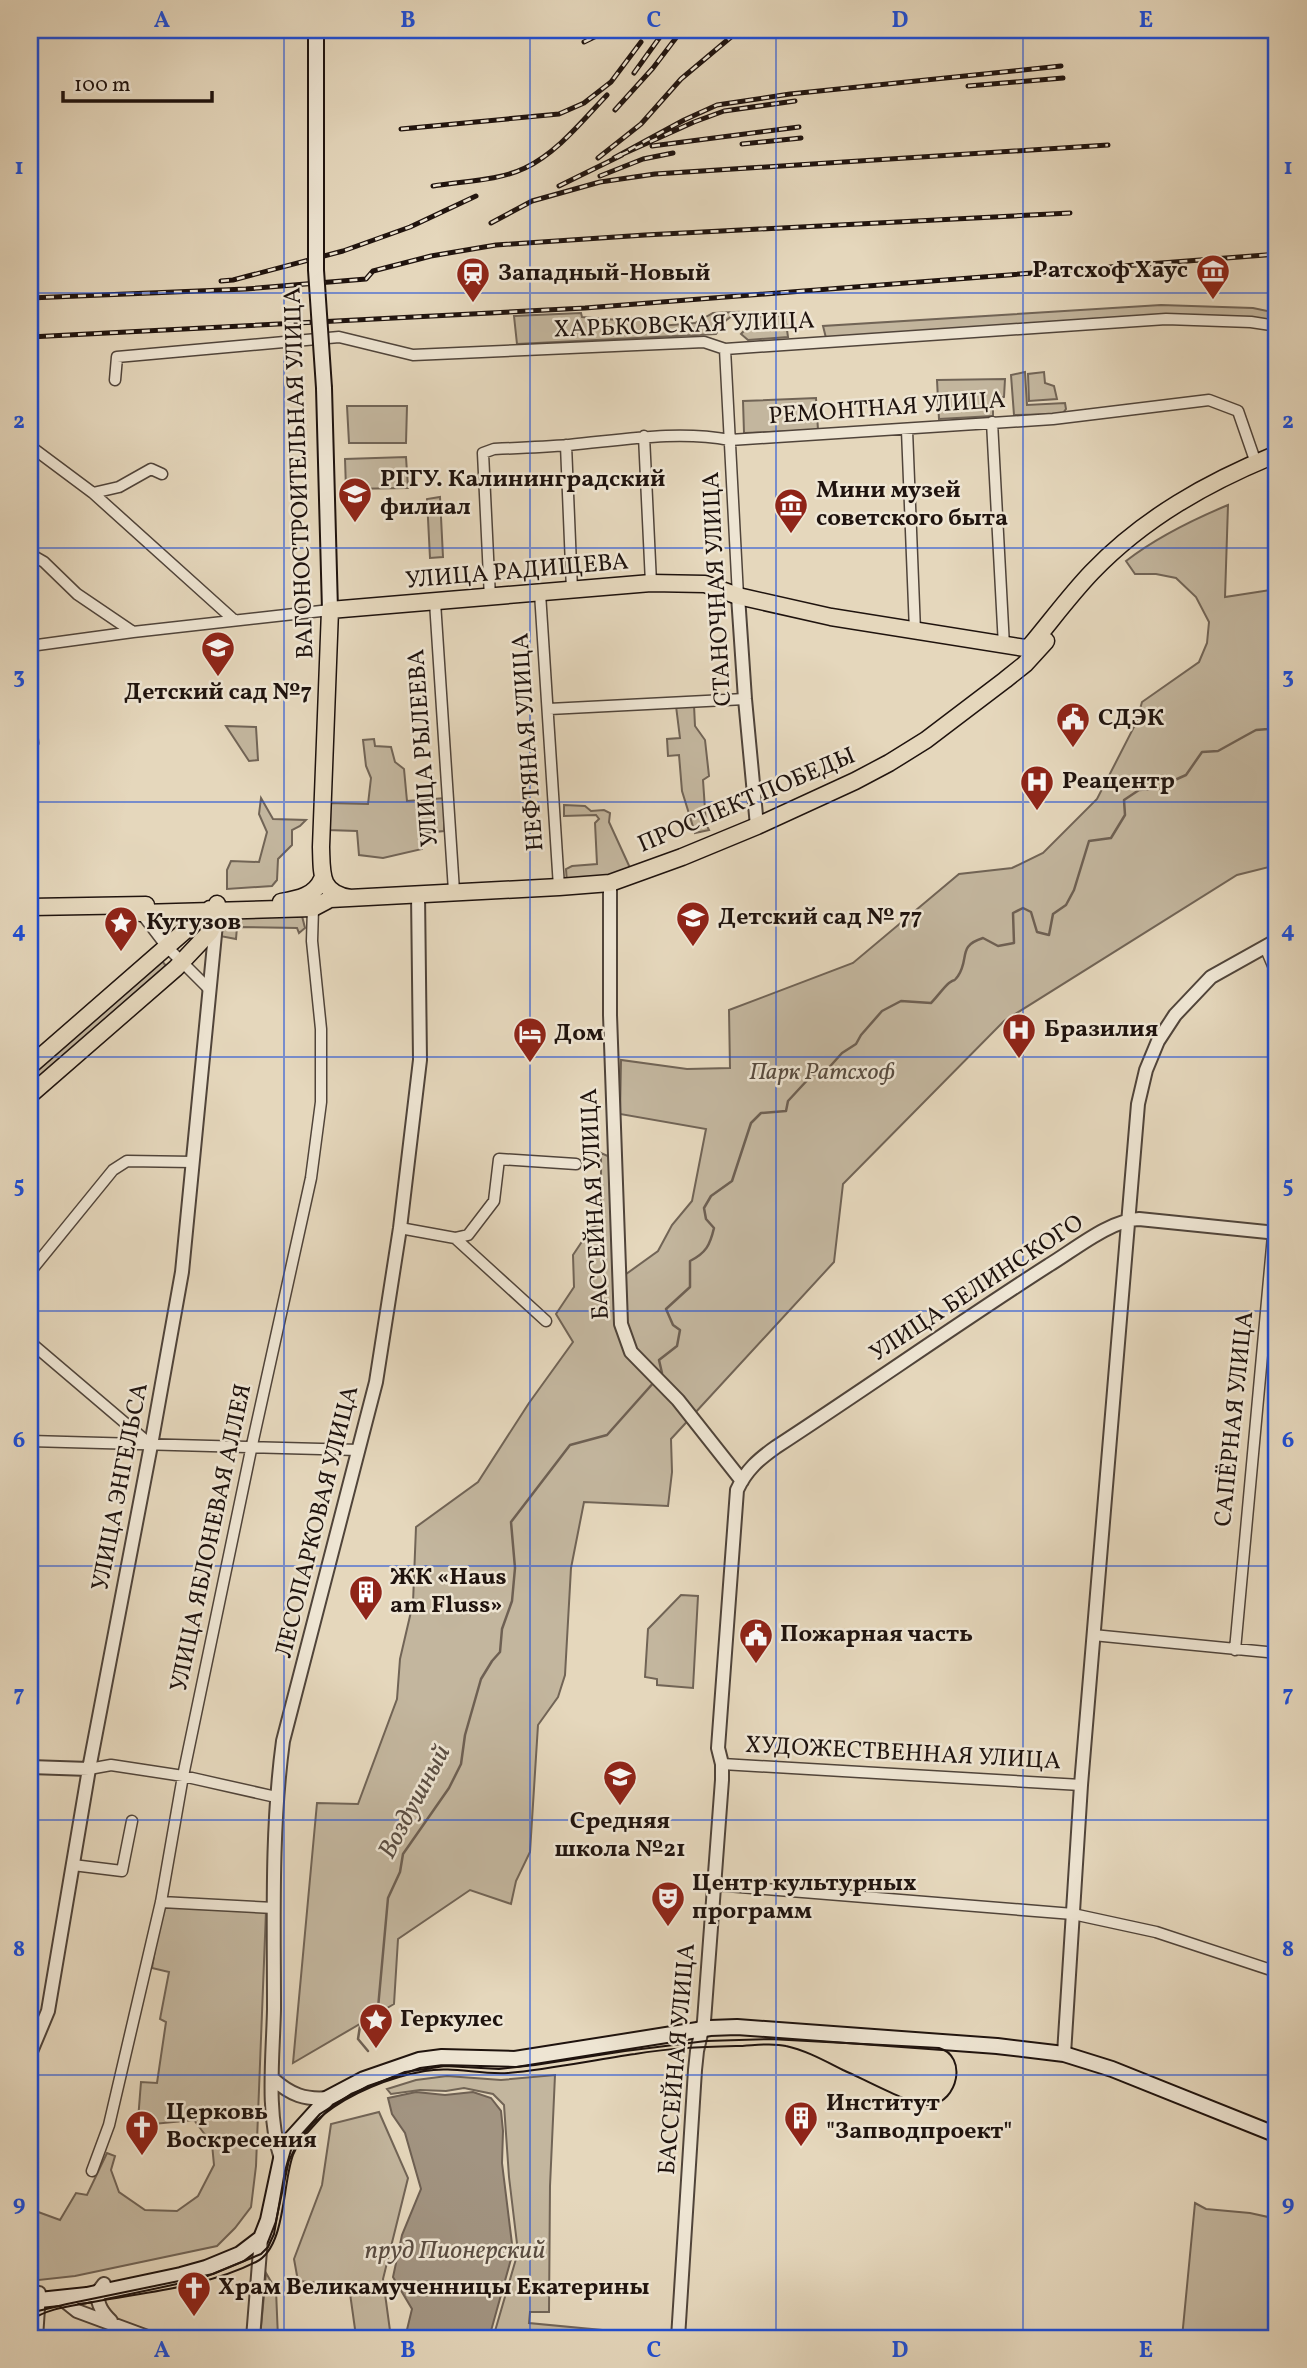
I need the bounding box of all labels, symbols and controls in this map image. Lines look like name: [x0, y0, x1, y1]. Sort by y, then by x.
text: A: [154, 5, 170, 37]
text: B: [400, 5, 416, 37]
text: C: [647, 5, 661, 37]
text: D: [892, 5, 909, 37]
text: E: [1139, 5, 1153, 37]
scale bar: [63, 60, 212, 104]
text: 100 m: [74, 71, 131, 100]
text: 1: [14, 152, 24, 184]
text: 1: [1283, 152, 1293, 184]
museum icon: Ратсхоф Хаус: [1194, 252, 1232, 301]
place label: Ратсхоф Хаус: [1032, 254, 1188, 288]
station icon: Западный-Новый: [454, 255, 492, 304]
place label: Западный-Новый: [498, 257, 710, 291]
street label: ВАГОНОСТРОИТЕЛЬНАЯ УЛИЦА: [277, 286, 323, 660]
street label: ХАРЬКОВСКАЯ УЛИЦА: [553, 304, 815, 348]
street label: РЕМОНТНАЯ УЛИЦА: [767, 384, 1007, 434]
text: 2: [13, 406, 25, 438]
text: 2: [1282, 406, 1294, 438]
place label: РГГУ. Калининградский филиал: [380, 463, 665, 525]
street label: СТАНОЧНАЯ УЛИЦА: [695, 471, 741, 707]
place label: Мини музей советского быта: [816, 474, 1008, 536]
school or university icon: РГГУ. Калининградский филиал: [336, 475, 374, 524]
museum icon: Мини музей советского быта: [772, 486, 810, 535]
street label: УЛИЦА РАДИЩЕВА: [404, 545, 630, 599]
school or university icon: Детский сад №7: [199, 629, 237, 678]
street label: НЕФТЯНАЯ УЛИЦА: [504, 632, 554, 852]
street label: УЛИЦА РЫЛЕЕВА: [400, 648, 448, 848]
text: 3: [13, 661, 25, 693]
text: 3: [1282, 661, 1294, 693]
place label: Детский сад №7: [124, 676, 312, 710]
public building icon: СДЭК: [1054, 700, 1092, 749]
place label: СДЭК: [1098, 702, 1165, 736]
street label: ПРОСПЕКТ ПОБЕДЫ: [633, 740, 861, 862]
hospital icon: Реацентр: [1018, 763, 1056, 812]
place label: Реацентр: [1062, 765, 1175, 799]
school or university icon: Детский сад № 77: [674, 899, 712, 948]
place label: Детский сад № 77: [718, 901, 922, 935]
place icon: Кутузов: [102, 904, 140, 953]
place label: Кутузов: [146, 906, 241, 940]
text: 4: [12, 915, 26, 947]
text: 4: [1281, 915, 1295, 947]
hospital icon: Бразилия: [1000, 1011, 1038, 1060]
place label: Бразилия: [1044, 1013, 1158, 1047]
hotel icon: Дом: [511, 1015, 549, 1064]
place label: Дом: [554, 1017, 604, 1051]
park label: Парк Ратсхоф: [749, 1056, 895, 1090]
street label: БАССЕЙНАЯ УЛИЦА: [573, 1087, 619, 1321]
text: 5: [13, 1170, 25, 1202]
text: 5: [1282, 1170, 1294, 1202]
street label: УЛИЦА БЕЛИНСКОГО: [863, 1207, 1091, 1371]
street label: САПЁРНАЯ УЛИЦА: [1207, 1309, 1263, 1528]
street label: УЛИЦА ЭНГЕЛЬСА: [84, 1380, 158, 1594]
street label: УЛИЦА ЯБЛОНЕВАЯ АЛЛЕЯ: [163, 1381, 261, 1695]
street label: ЛЕСОПАРКОВАЯ УЛИЦА: [268, 1382, 368, 1662]
text: 6: [13, 1425, 25, 1457]
text: 6: [1282, 1425, 1294, 1457]
place label: ЖК «Haus am Fluss»: [390, 1561, 507, 1623]
building icon: ЖК «Haus am Fluss»: [347, 1573, 385, 1622]
public building icon: Пожарная часть: [737, 1616, 775, 1665]
place label: Пожарная часть: [780, 1618, 973, 1652]
text: 7: [14, 1679, 25, 1711]
text: 7: [1283, 1679, 1294, 1711]
street label: ХУДОЖЕСТВЕННАЯ УЛИЦА: [744, 1729, 1062, 1779]
water label: Воздушный: [370, 1739, 460, 1865]
school or university icon: Средняя школа №21: [601, 1758, 639, 1807]
place label: Средняя школа №21: [554, 1805, 686, 1867]
place label: Центр культурных программ: [692, 1867, 917, 1929]
theatre icon: Центр культурных программ: [649, 1879, 687, 1928]
text: 8: [13, 1934, 25, 1966]
text: 8: [1282, 1934, 1294, 1966]
street label: БАССЕЙНАЯ УЛИЦА: [651, 1942, 705, 2176]
place icon: Геркулес: [357, 2001, 395, 2050]
place label: Геркулес: [400, 2003, 503, 2037]
place label: Институт "Запводпроект": [826, 2087, 1012, 2149]
place label: Церковь Воскресения: [166, 2096, 317, 2158]
building icon: Институт "Запводпроект": [782, 2099, 820, 2148]
church icon: Церковь Воскресения: [123, 2108, 161, 2157]
text: 9: [13, 2188, 25, 2220]
text: 9: [1282, 2188, 1294, 2220]
water label: пруд Пионерский: [364, 2233, 546, 2269]
church icon: Храм Великамученницы Екатерины: [175, 2269, 213, 2318]
place label: Храм Великамученницы Екатерины: [218, 2271, 649, 2305]
text: A: [154, 2335, 170, 2367]
text: B: [400, 2335, 416, 2367]
text: C: [647, 2335, 661, 2367]
text: D: [892, 2335, 909, 2367]
text: E: [1139, 2335, 1153, 2367]

